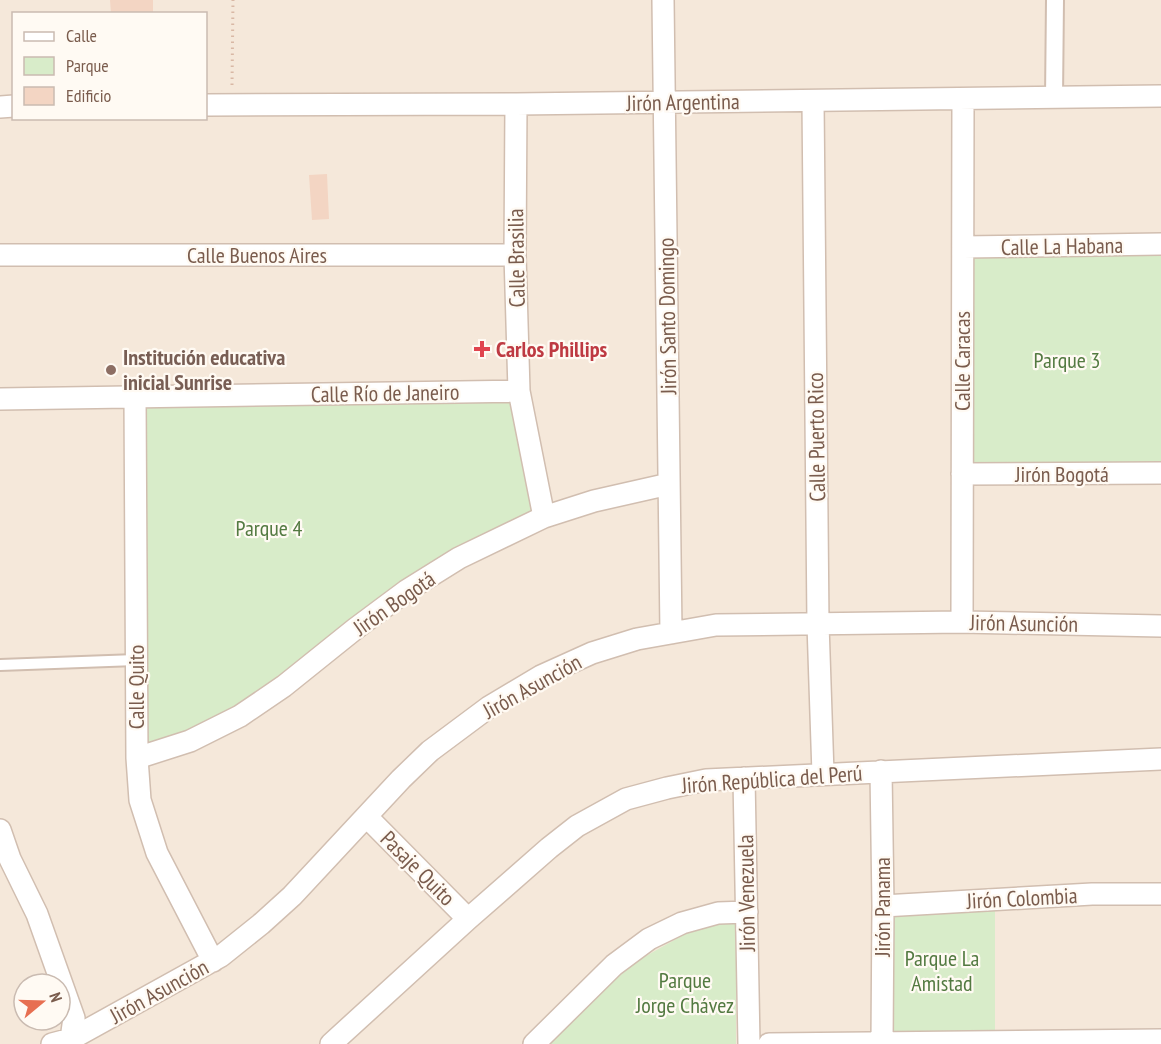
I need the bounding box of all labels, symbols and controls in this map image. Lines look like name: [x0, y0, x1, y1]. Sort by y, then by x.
legend: [12, 12, 207, 120]
text: Calle: [66, 24, 97, 47]
text: Parque: [66, 54, 109, 77]
text: Edificio: [66, 84, 112, 107]
street label: Jirón Argentina: [625, 87, 740, 117]
street label: Calle Brasilia: [501, 208, 531, 308]
street label: Calle La Habana: [1001, 231, 1123, 261]
street label: Jirón Santo Domingo: [652, 237, 682, 396]
street label: Calle Buenos Aires: [187, 241, 327, 269]
street label: Calle Caracas: [948, 311, 976, 411]
place label: Carlos Phillips: [496, 335, 608, 363]
marker: Carlos Phillips: [473, 340, 491, 358]
place label: Institución educativa inicial Sunrise: [123, 343, 285, 396]
park label: Parque 3: [1034, 346, 1100, 374]
marker: Institución educativa inicial Sunrise: [104, 363, 118, 377]
street label: Calle Puerto Rico: [801, 372, 831, 502]
street label: Calle Río de Janeiro: [311, 378, 459, 408]
street label: Jirón Bogotá: [1014, 460, 1109, 488]
park label: Parque 4: [236, 514, 303, 542]
street label: Jirón Bogotá: [347, 565, 440, 642]
street label: Jirón Asunción: [969, 608, 1078, 638]
street label: Calle Quito: [122, 645, 150, 729]
street label: Jirón Asunción: [477, 648, 586, 725]
street label: Jirón República del Perú: [680, 759, 863, 799]
street label: Pasaje Quito: [375, 825, 461, 911]
street label: Jirón Venezuela: [731, 834, 761, 953]
street label: Jirón Panama: [868, 857, 896, 958]
street label: Jirón Colombia: [965, 881, 1078, 915]
park label: Parque La Amistad: [905, 944, 979, 997]
street label: Jirón Asunción: [104, 953, 213, 1030]
park label: Parque Jorge Chávez: [635, 966, 734, 1019]
north arrow: [12, 972, 72, 1032]
text: N: [45, 990, 67, 1004]

